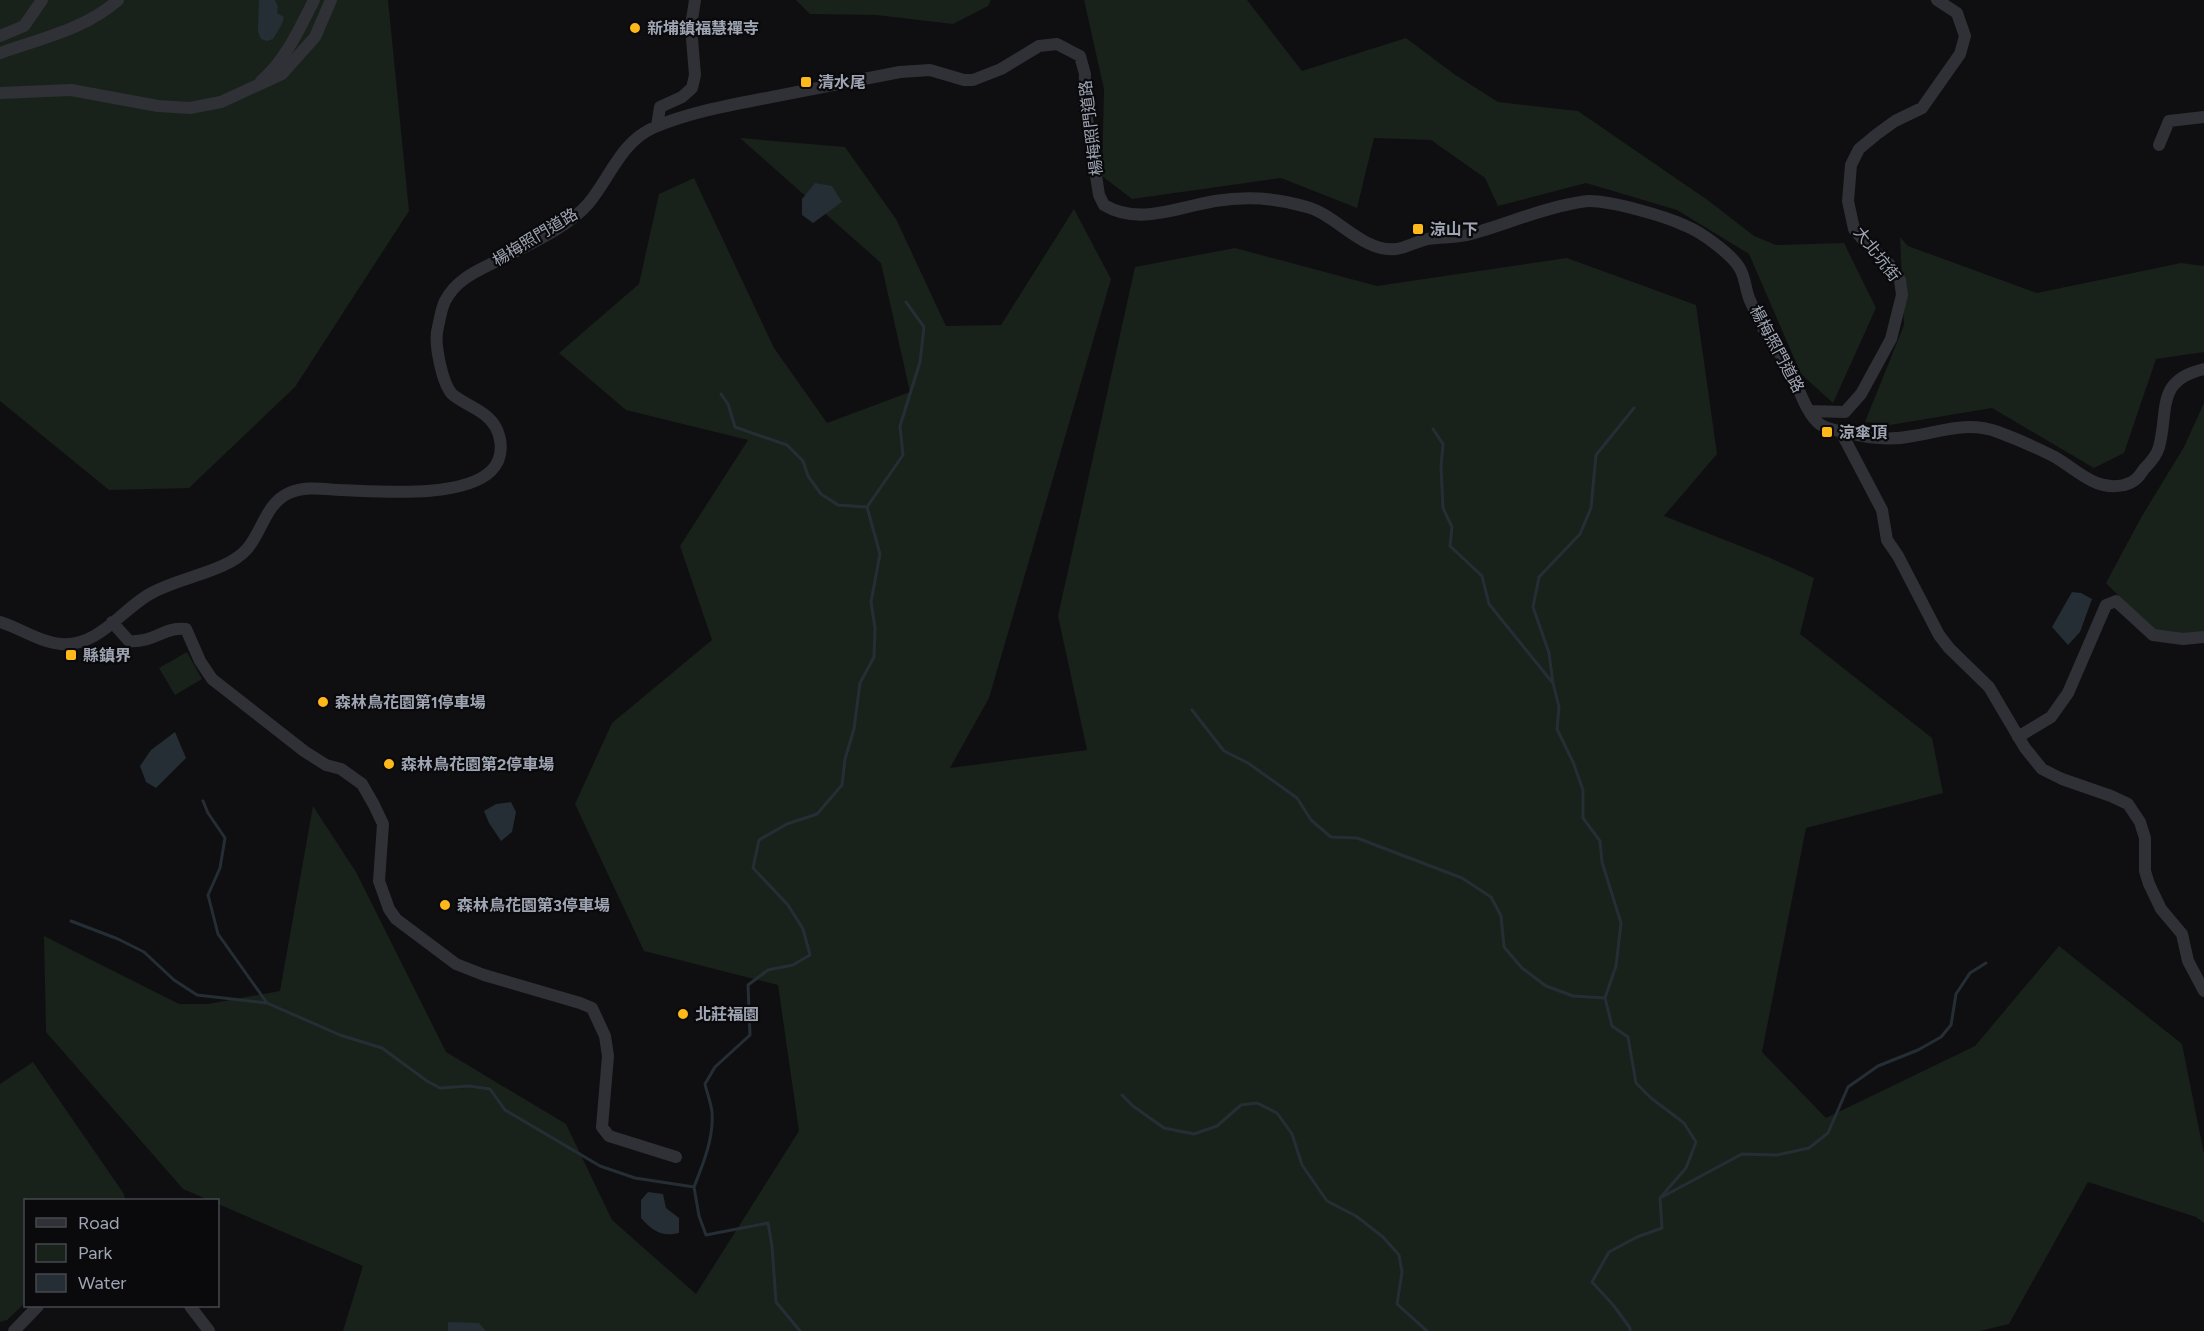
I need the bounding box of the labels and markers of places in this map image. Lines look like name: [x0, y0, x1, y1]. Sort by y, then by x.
place label: 新埔鎮福慧禪寺: [647, 19, 759, 38]
marker: 新埔鎮福慧禪寺: [628, 21, 642, 35]
place label: 清水尾: [818, 73, 866, 92]
marker: 清水尾: [799, 75, 813, 89]
place label: 涼山下: [1430, 220, 1478, 239]
marker: 涼山下: [1411, 222, 1425, 236]
place label: 涼傘頂: [1839, 423, 1888, 442]
marker: 涼傘頂: [1820, 425, 1834, 439]
place label: 縣鎮界: [83, 646, 131, 665]
marker: 縣鎮界: [64, 648, 78, 662]
place label: 森林鳥花園第1停車場: [335, 693, 486, 712]
marker: 森林鳥花園第1停車場: [316, 695, 330, 709]
place label: 森林鳥花園第2停車場: [401, 755, 554, 774]
marker: 森林鳥花園第2停車場: [382, 757, 396, 771]
place label: 森林鳥花園第3停車場: [457, 896, 610, 915]
marker: 森林鳥花園第3停車場: [438, 898, 452, 912]
place label: 北莊福園: [695, 1005, 759, 1024]
marker: 北莊福園: [676, 1007, 690, 1021]

